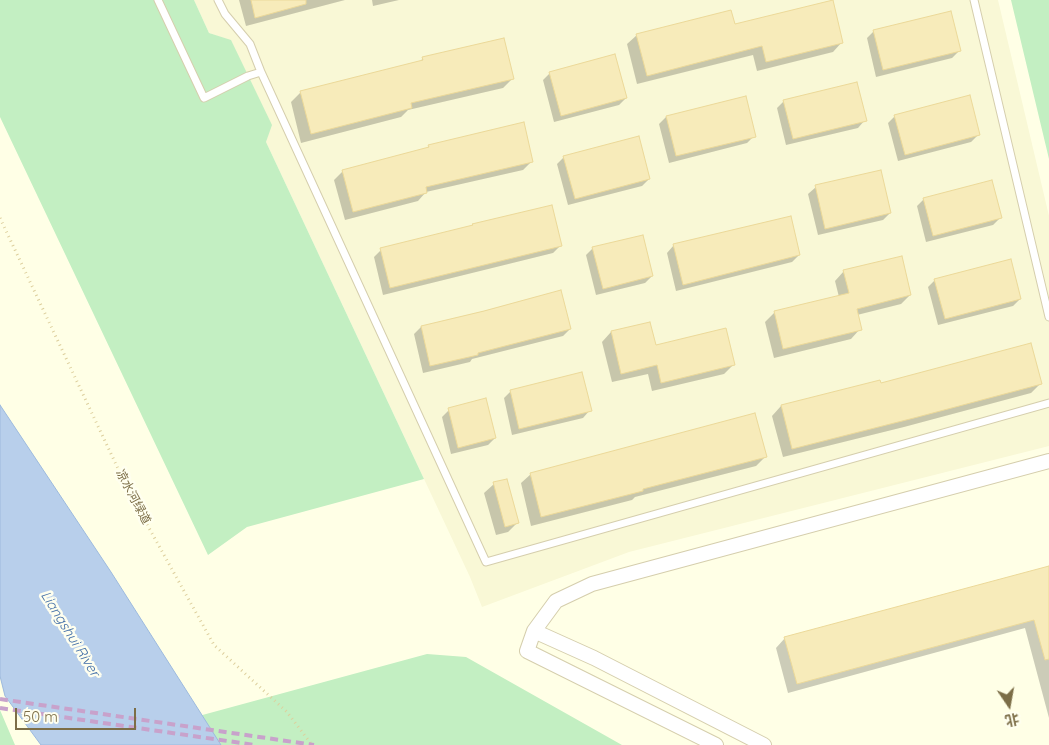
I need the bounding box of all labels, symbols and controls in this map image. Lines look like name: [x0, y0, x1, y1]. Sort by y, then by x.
street label: 凉水河绿道: [113, 467, 153, 527]
water label: Liangshui River: [37, 588, 103, 680]
north arrow: [984, 680, 1034, 730]
scale bar: [18, 698, 139, 730]
text: 50 m: [23, 707, 58, 726]
text: 北: [1003, 709, 1021, 730]

